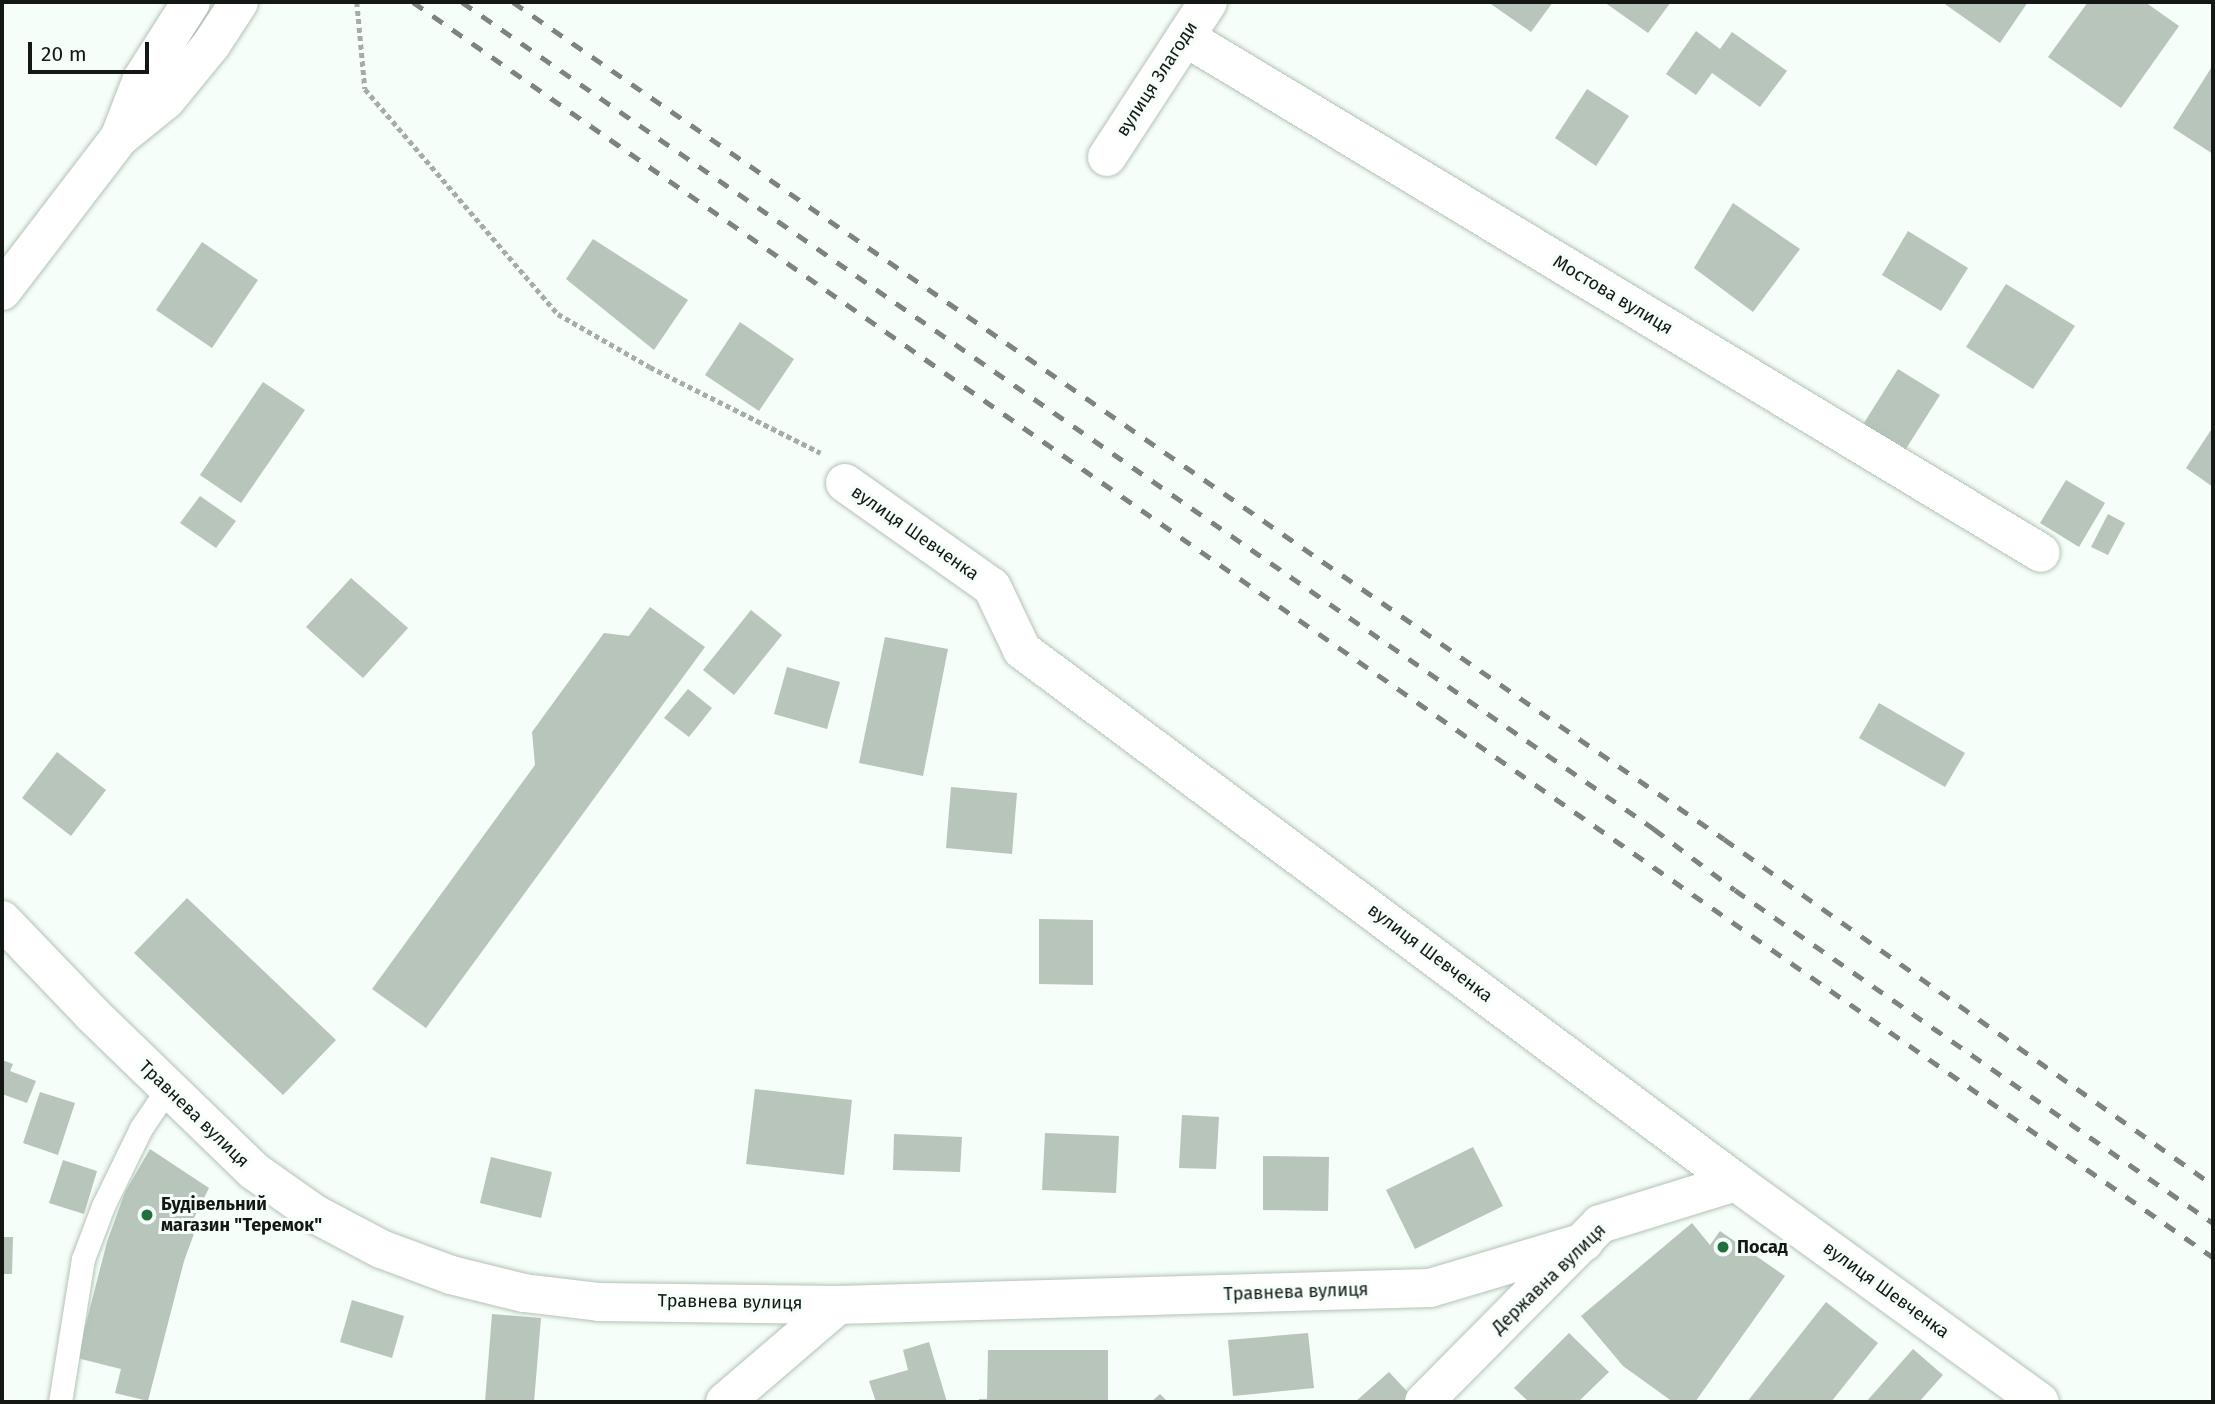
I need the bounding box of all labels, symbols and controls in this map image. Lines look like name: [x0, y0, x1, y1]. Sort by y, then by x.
street label: вулиця Злагоди: [1112, 17, 1202, 141]
scale bar: [32, 28, 152, 72]
text: 20 m: [41, 41, 87, 67]
street label: Мостова вулиця: [1549, 251, 1677, 339]
street label: вулиця Шевченка: [847, 481, 983, 585]
street label: вулиця Шевченка: [1363, 899, 1497, 1007]
street label: Травнева вулиця: [134, 1056, 254, 1172]
place label: Будівельний магазин "Теремок": [161, 1194, 322, 1236]
marker: Будівельний магазин "Теремок": [139, 1207, 155, 1223]
street label: Державна вулиця: [1488, 1219, 1610, 1339]
place label: Посад: [1737, 1236, 1788, 1258]
street label: вулиця Шевченка: [1819, 1237, 1953, 1343]
marker: Посад: [1715, 1239, 1731, 1255]
street label: Травнева вулиця: [1223, 1279, 1369, 1305]
street label: Травнева вулиця: [657, 1290, 803, 1314]

